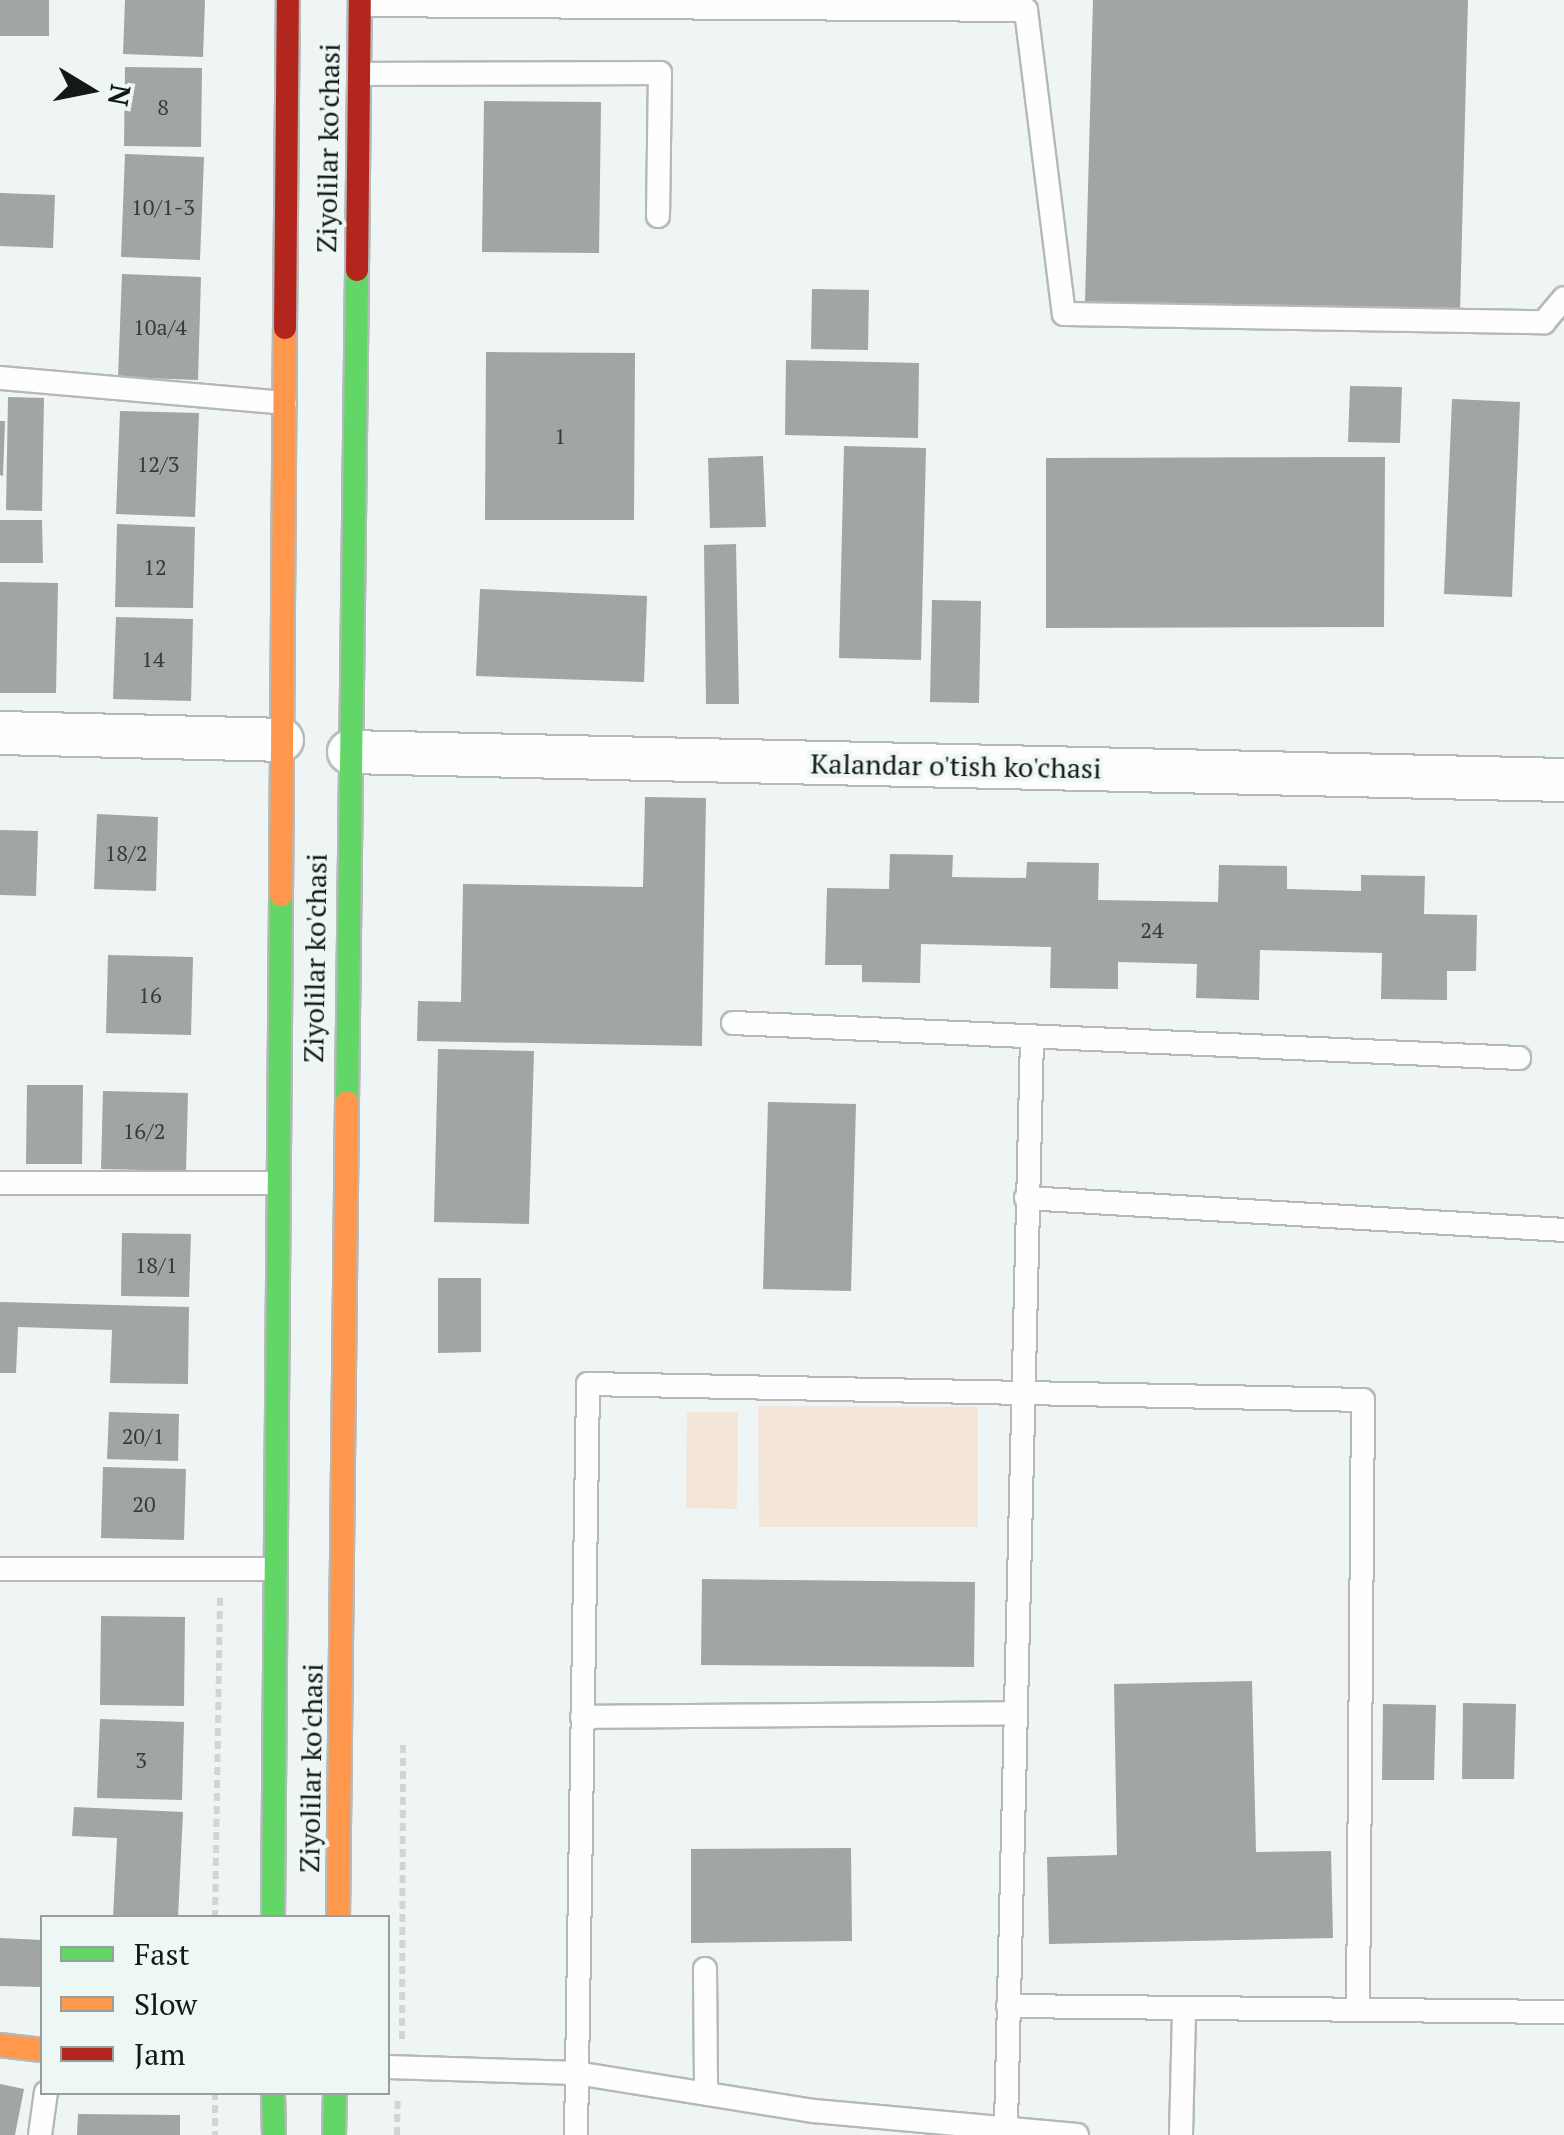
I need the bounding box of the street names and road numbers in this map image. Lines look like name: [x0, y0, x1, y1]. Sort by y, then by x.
street label: Ziyolilar ko'chasi: [309, 43, 347, 253]
street label: Kalandar o'tish ko'chasi: [810, 747, 1102, 785]
street label: Ziyolilar ko'chasi: [296, 853, 334, 1063]
street label: Ziyolilar ko'chasi: [292, 1663, 330, 1873]

